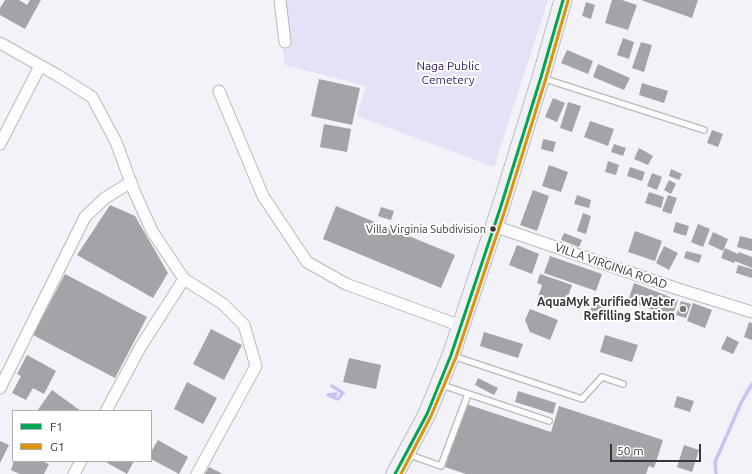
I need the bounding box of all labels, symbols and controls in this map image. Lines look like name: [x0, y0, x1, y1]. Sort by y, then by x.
park label: Naga Public Cemetery: [416, 59, 480, 87]
place label: Villa Virginia Subdivision: [366, 222, 486, 236]
marker: Villa Virginia Subdivision: [488, 224, 498, 234]
street label: VILLA VIRGINIA ROAD: [553, 240, 669, 292]
place label: AquaMyk Purified Water Refilling Station: [537, 295, 675, 323]
marker: AquaMyk Purified Water Refilling Station: [678, 304, 688, 314]
legend: [12, 410, 152, 462]
text: F1: [50, 420, 63, 433]
scale bar: [612, 436, 703, 462]
text: G1: [50, 440, 65, 453]
text: 50 m: [617, 444, 644, 457]

